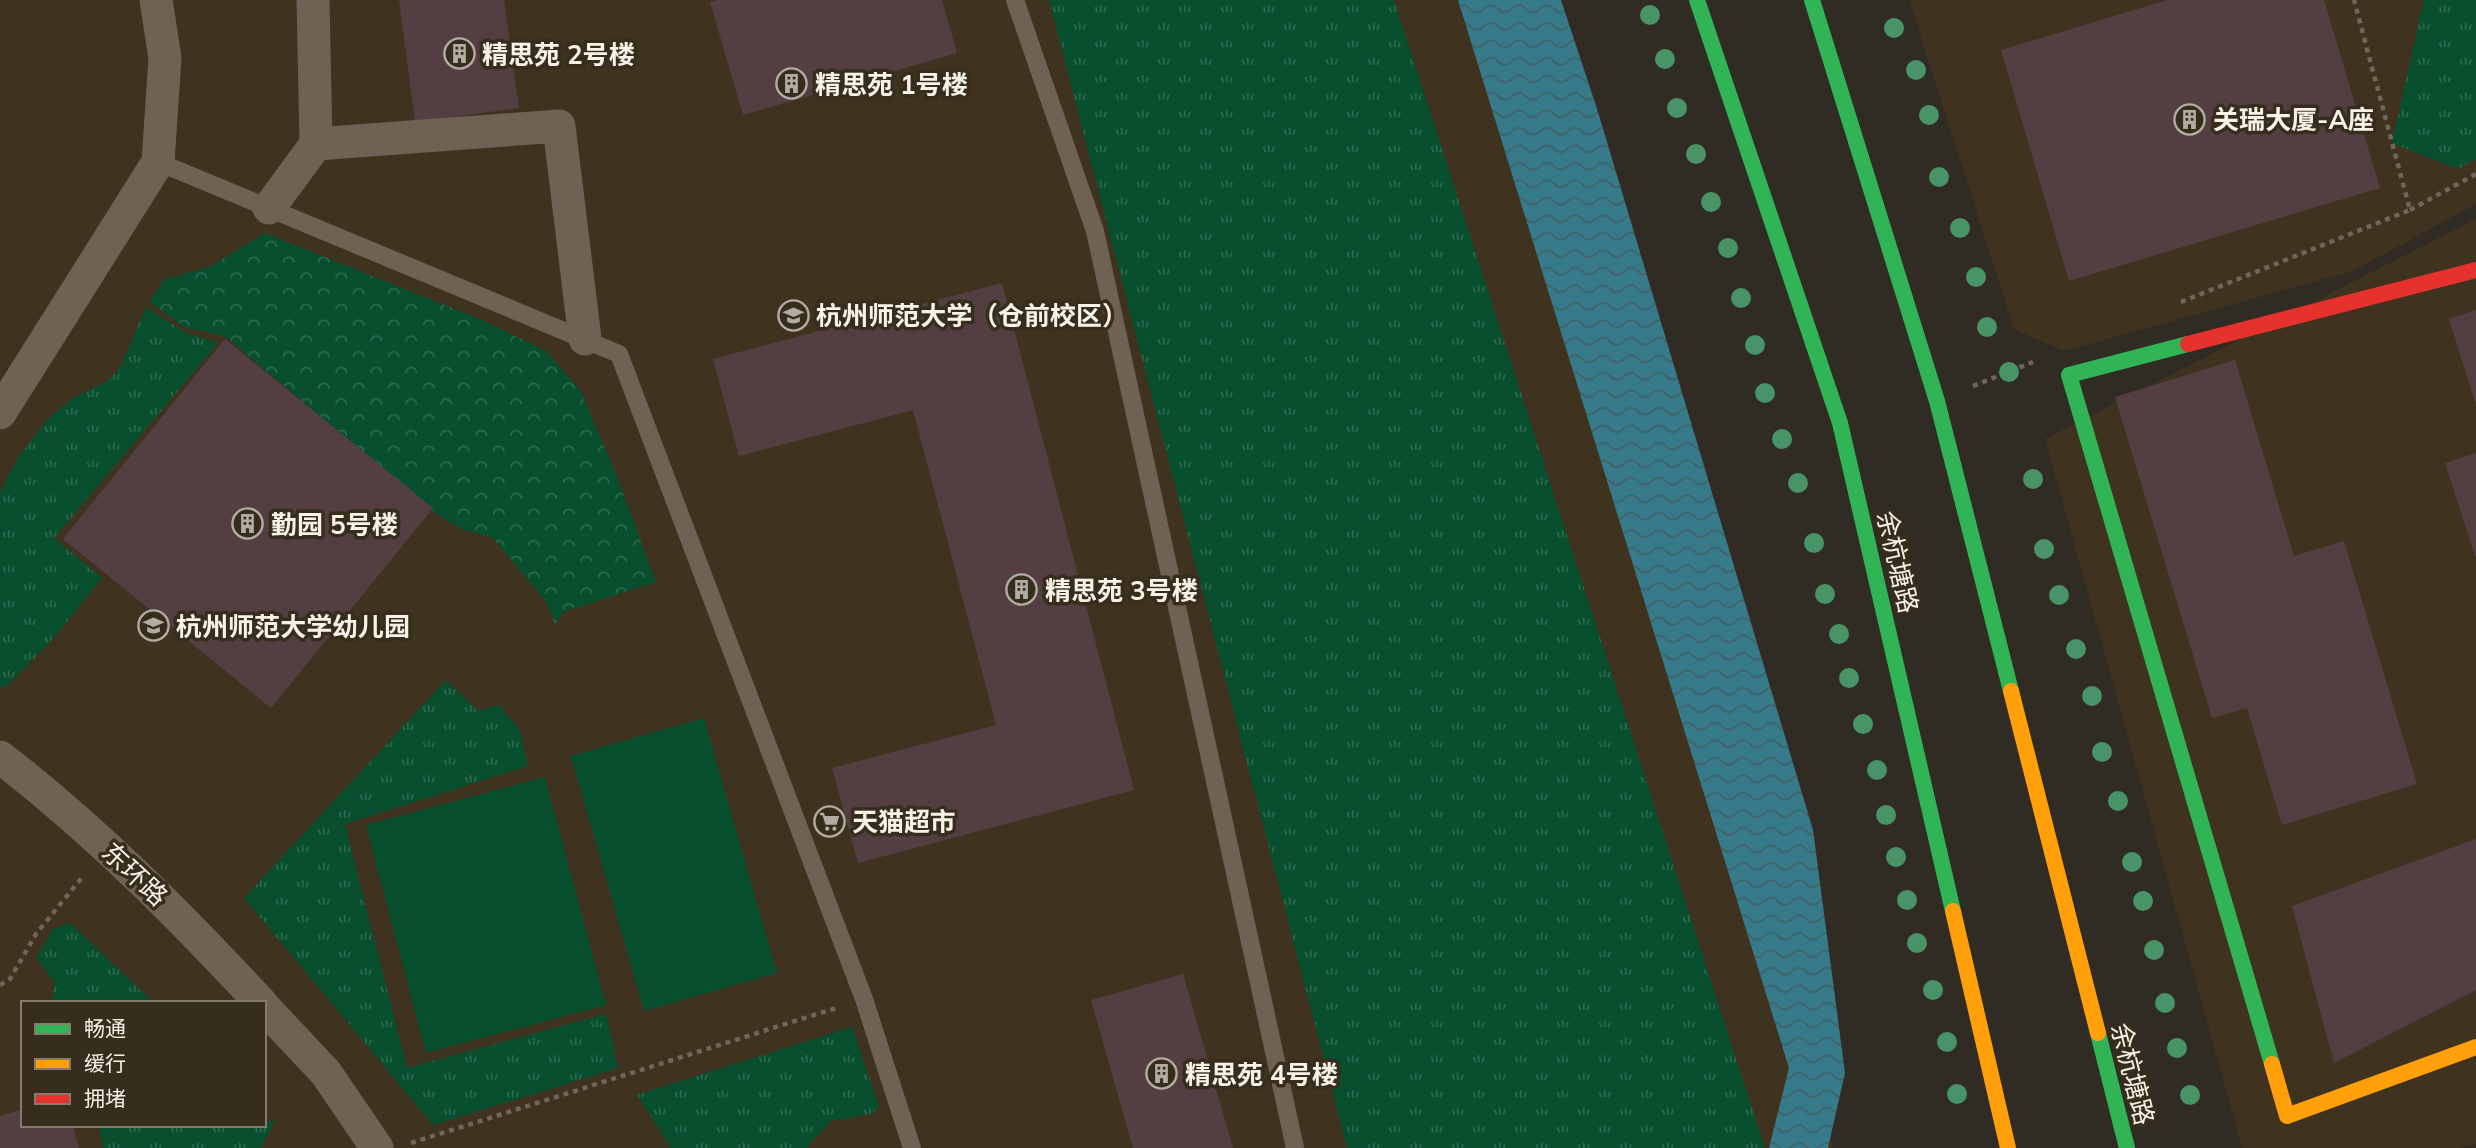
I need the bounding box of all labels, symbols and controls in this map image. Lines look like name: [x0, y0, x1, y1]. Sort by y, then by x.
building icon: 精思苑 2号楼: [442, 37, 476, 71]
place label: 精思苑 2号楼: [482, 38, 635, 71]
building icon: 精思苑 1号楼: [775, 67, 809, 101]
place label: 精思苑 1号楼: [815, 68, 968, 101]
building icon: 关瑞大厦-A座: [2173, 102, 2207, 136]
place label: 关瑞大厦-A座: [2213, 103, 2374, 136]
school or university icon: 杭州师范大学（仓前校区）: [776, 298, 810, 332]
place label: 杭州师范大学（仓前校区）: [816, 299, 1128, 332]
building icon: 勤园 5号楼: [231, 507, 265, 541]
place label: 勤园 5号楼: [271, 508, 398, 541]
street label: 余杭塘路: [1870, 508, 1926, 616]
building icon: 精思苑 3号楼: [1005, 573, 1039, 607]
place label: 精思苑 3号楼: [1045, 574, 1198, 607]
school or university icon: 杭州师范大学幼儿园: [136, 609, 170, 643]
place label: 杭州师范大学幼儿园: [176, 610, 410, 643]
supermarket icon: 天猫超市: [812, 804, 846, 838]
place label: 天猫超市: [852, 805, 956, 838]
street label: 东环路: [95, 835, 175, 913]
legend: [21, 1001, 266, 1127]
text: 畅通: [84, 1015, 126, 1041]
street label: 余杭塘路: [2104, 1020, 2162, 1128]
text: 缓行: [84, 1050, 126, 1076]
building icon: 精思苑 4号楼: [1145, 1057, 1179, 1091]
place label: 精思苑 4号楼: [1185, 1058, 1338, 1091]
text: 拥堵: [84, 1085, 126, 1111]

